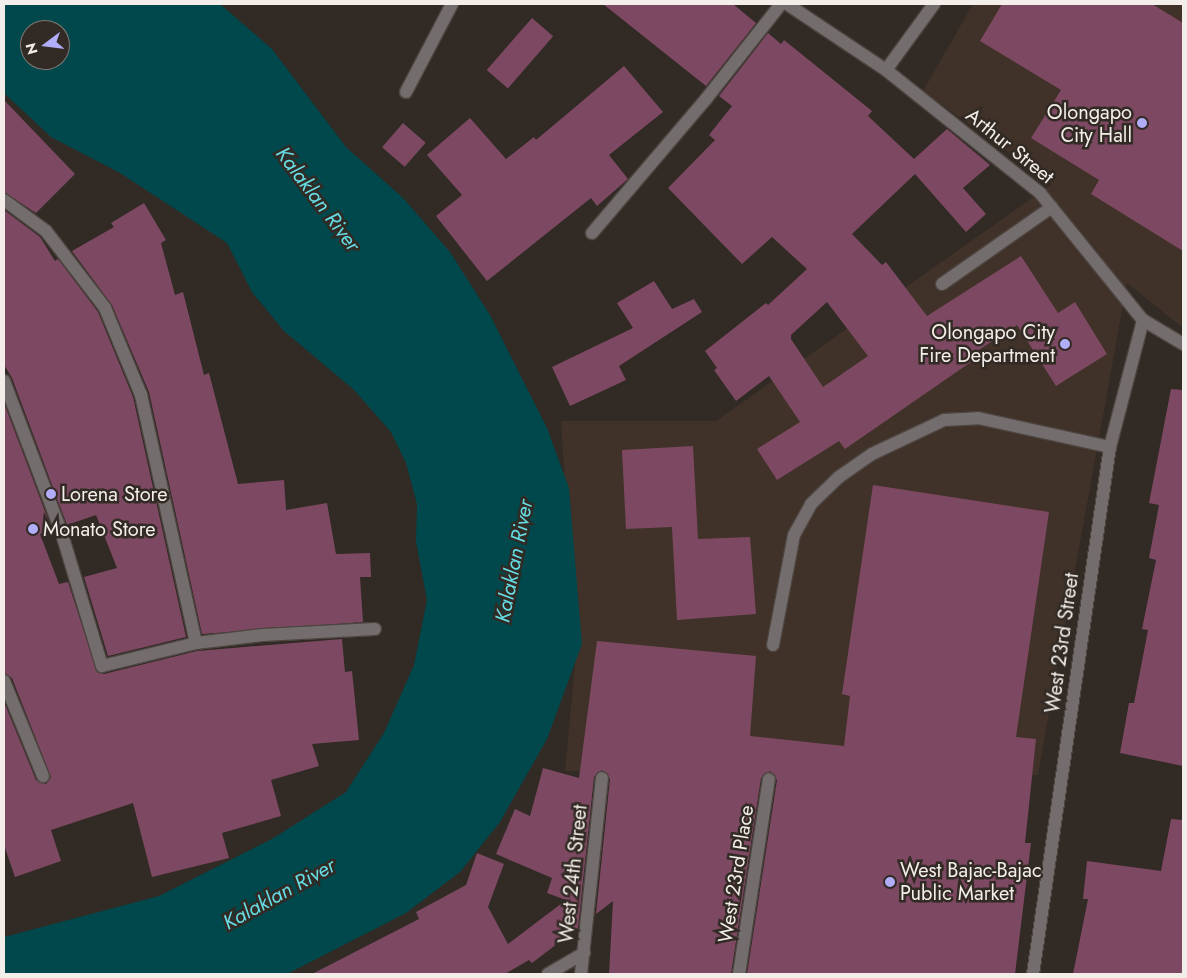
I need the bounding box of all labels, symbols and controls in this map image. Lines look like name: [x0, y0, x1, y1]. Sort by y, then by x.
north arrow: [20, 20, 70, 70]
text: N: [20, 41, 43, 57]
place label: Olongapo City Hall: [1047, 100, 1132, 147]
street label: Arthur Street: [961, 103, 1059, 189]
marker: Olongapo City Hall: [1136, 117, 1148, 129]
water label: Kalaklan River: [270, 142, 366, 256]
place label: Olongapo City Fire Department: [919, 320, 1055, 367]
marker: Olongapo City Fire Department: [1059, 338, 1071, 350]
place label: Lorena Store: [61, 482, 167, 506]
marker: Lorena Store: [45, 488, 57, 500]
water label: Kalaklan River: [490, 497, 538, 625]
place label: Monato Store: [43, 517, 155, 541]
marker: Monato Store: [27, 523, 39, 535]
street label: West 23rd Street: [1040, 571, 1084, 715]
street label: West 24th Street: [554, 803, 592, 945]
street label: West 23rd Place: [713, 803, 759, 945]
water label: Kalaklan River: [218, 853, 340, 935]
place label: West Bajac-Bajac Public Market: [900, 858, 1041, 905]
marker: West Bajac-Bajac Public Market: [884, 876, 896, 888]

